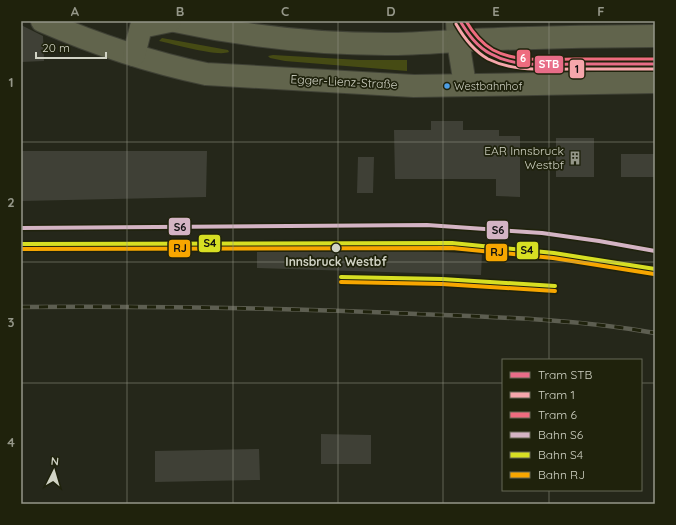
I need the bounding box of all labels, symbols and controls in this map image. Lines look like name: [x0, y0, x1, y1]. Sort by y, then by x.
text: A: [71, 3, 80, 19]
text: B: [176, 3, 184, 19]
text: C: [281, 3, 289, 19]
text: D: [386, 3, 396, 19]
text: E: [492, 3, 500, 19]
text: F: [597, 3, 605, 19]
scale bar: [36, 34, 106, 60]
text: 20 m: [42, 40, 70, 55]
line badge: 6: [516, 49, 531, 68]
text: 6: [520, 51, 526, 65]
line badge: STB: [534, 55, 564, 74]
text: STB: [539, 57, 559, 71]
line badge: 1: [569, 59, 585, 79]
text: 1: [575, 62, 579, 76]
street label: Egger-Lienz-Straße: [290, 71, 398, 92]
text: 1: [8, 74, 14, 90]
place label: Westbahnhof: [454, 79, 522, 93]
marker: Westbahnhof: [442, 81, 452, 91]
place label: EAR Innsbruck Westbf: [484, 143, 565, 172]
building icon: EAR Innsbruck Westbf: [567, 150, 583, 166]
text: 2: [7, 194, 15, 210]
line badge: S6: [168, 217, 191, 236]
text: S6: [174, 220, 186, 234]
line badge: S6: [486, 220, 509, 240]
text: S6: [492, 223, 504, 237]
line badge: S4: [198, 234, 221, 253]
text: S4: [203, 236, 217, 250]
line badge: RJ: [168, 239, 191, 258]
text: RJ: [173, 241, 187, 255]
line badge: S4: [516, 241, 539, 260]
marker: Innsbruck Westbf: [330, 242, 342, 254]
line badge: RJ: [485, 243, 508, 262]
text: S4: [520, 243, 534, 257]
text: RJ: [490, 245, 504, 259]
place label: Innsbruck Westbf: [285, 254, 387, 269]
text: 3: [8, 314, 15, 330]
legend: [502, 359, 642, 491]
text: Tram STB: [538, 367, 592, 382]
text: Tram 1: [538, 387, 575, 402]
text: Tram 6: [538, 407, 577, 422]
text: Bahn S6: [538, 427, 584, 442]
text: 4: [7, 434, 15, 450]
text: Bahn S4: [538, 447, 583, 462]
north arrow: [34, 451, 74, 491]
text: N: [50, 454, 60, 468]
text: Bahn RJ: [538, 467, 585, 482]

